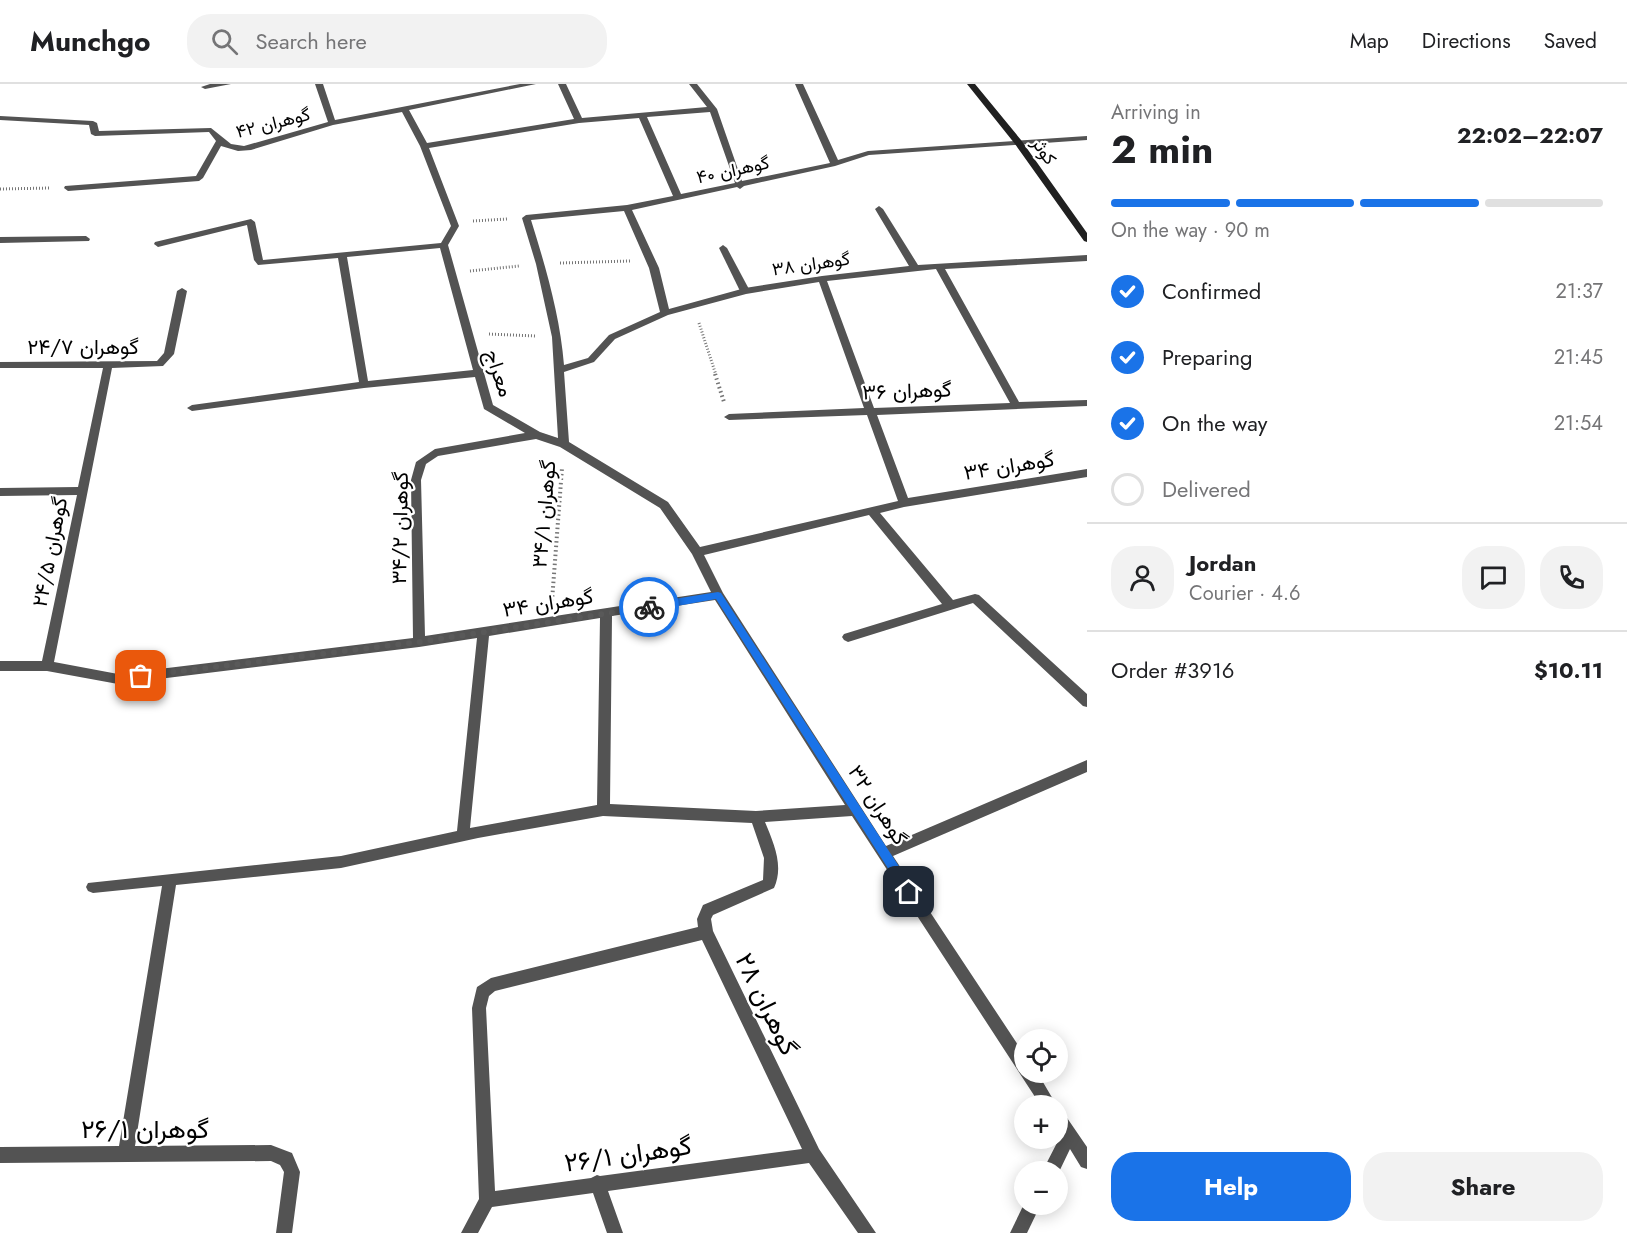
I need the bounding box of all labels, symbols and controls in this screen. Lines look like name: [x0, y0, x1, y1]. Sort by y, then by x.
search box: [187, 14, 607, 68]
text: Munchgo: [30, 21, 151, 62]
icon: search: [208, 25, 241, 58]
text: Search here: [256, 25, 367, 57]
text: Map: [1350, 26, 1389, 56]
text: Directions: [1422, 26, 1511, 56]
text: Saved: [1544, 26, 1597, 56]
text: Arriving in: [1111, 98, 1201, 127]
street label: گوهران ۴۲: [233, 101, 313, 145]
text: 22:02–22:07: [1457, 119, 1603, 151]
text: 2 min: [1111, 121, 1213, 178]
street label: کوثر: [1025, 131, 1063, 170]
street label: گوهران ۴۰: [694, 150, 772, 190]
text: On the way · 90 m: [1111, 216, 1270, 245]
street label: گوهران ۳۸: [770, 246, 852, 282]
icon: check: [1111, 275, 1144, 308]
text: Confirmed: [1162, 275, 1261, 307]
text: 21:37: [1556, 277, 1603, 306]
street label: گوهران ۲۴/۷: [27, 332, 139, 362]
icon: check: [1111, 341, 1144, 374]
text: Preparing: [1162, 341, 1253, 373]
text: 21:45: [1554, 343, 1603, 372]
street label: معراج: [477, 345, 521, 401]
street label: گوهران ۳۶: [862, 374, 952, 408]
icon: check: [1111, 407, 1144, 440]
text: On the way: [1162, 407, 1267, 439]
text: 21:54: [1554, 409, 1603, 438]
street label: گوهران ۳۴: [962, 444, 1056, 488]
street label: گوهران ۳۴/۱: [524, 459, 564, 569]
street label: گوهران ۳۴/۲: [384, 471, 416, 585]
text: Delivered: [1162, 473, 1251, 505]
street label: گوهران ۲۴/۵: [25, 494, 75, 610]
button: person: [1111, 546, 1174, 609]
button: chat: [1462, 546, 1525, 609]
button: phone: [1540, 546, 1603, 609]
text: Jordan: [1189, 547, 1256, 579]
courier: [619, 577, 679, 637]
text: Courier · 4.6: [1189, 579, 1301, 608]
street label: گوهران ۳۴: [501, 581, 595, 625]
icon: bike: [633, 591, 666, 624]
pin: [115, 650, 166, 701]
text: Order #3916: [1111, 654, 1235, 686]
text: $10.11: [1534, 654, 1603, 686]
icon: bag: [124, 659, 157, 692]
street label: گوهران ۳۲: [841, 759, 915, 851]
pin: [883, 866, 934, 917]
icon: home: [892, 875, 925, 908]
street label: گوهران ۲۸: [726, 946, 808, 1062]
map controls: [1014, 1029, 1068, 1215]
button: locate: [1014, 1029, 1068, 1083]
button: +: [1014, 1095, 1068, 1149]
street label: گوهران ۲۶/۱: [81, 1110, 209, 1148]
street label: گوهران ۲۶/۱: [562, 1126, 694, 1182]
button: Help: [1111, 1152, 1351, 1221]
button: Share: [1363, 1152, 1603, 1221]
button: −: [1014, 1161, 1068, 1215]

